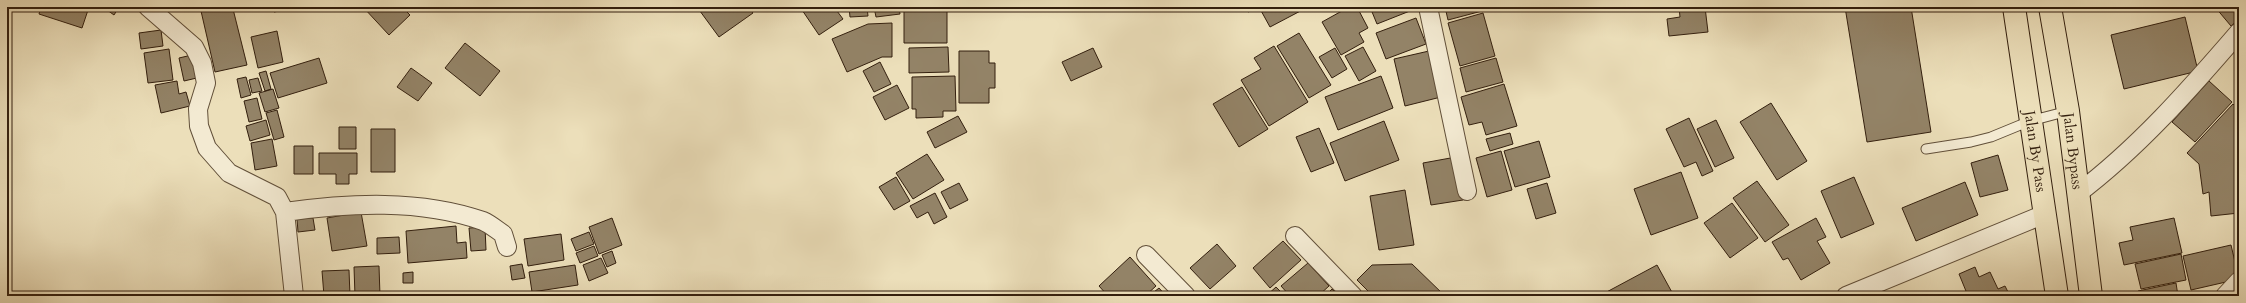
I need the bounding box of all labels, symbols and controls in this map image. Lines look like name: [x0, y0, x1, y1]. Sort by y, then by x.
street label: Jalan By Pass: [2019, 107, 2051, 193]
street label: Jalan Bypass: [2058, 110, 2088, 191]

